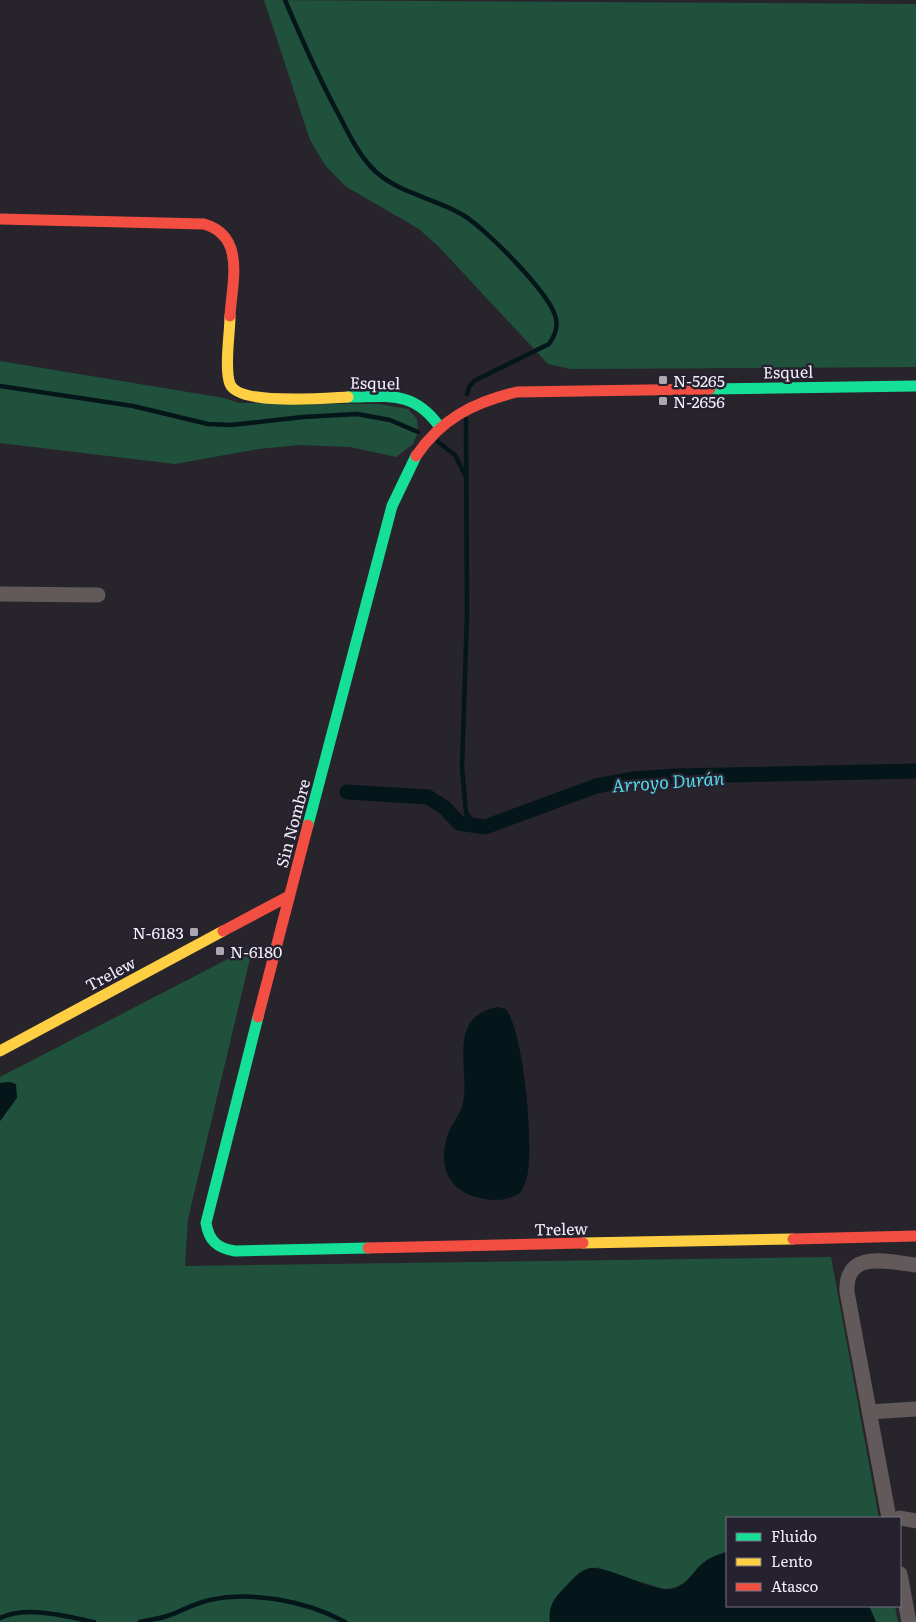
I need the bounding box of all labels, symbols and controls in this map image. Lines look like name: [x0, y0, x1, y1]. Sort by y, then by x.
street label: Esquel: [763, 359, 813, 383]
place label: N-5265: [673, 368, 725, 392]
street label: Esquel: [350, 370, 400, 394]
marker: N-5265: [657, 374, 669, 386]
place label: N-2656: [673, 389, 725, 413]
marker: N-2656: [657, 395, 669, 407]
water label: Arroyo Durán: [611, 764, 725, 798]
street label: Sin Nombre: [269, 776, 315, 870]
place label: N-6183: [132, 920, 184, 944]
marker: N-6183: [188, 926, 200, 938]
place label: N-6180: [230, 939, 282, 963]
marker: N-6180: [214, 945, 226, 957]
street label: Trelew: [81, 950, 140, 996]
street label: Trelew: [534, 1216, 588, 1240]
legend: [726, 1517, 901, 1607]
text: Fluido: [771, 1524, 817, 1547]
text: Lento: [771, 1549, 813, 1572]
text: Atasco: [771, 1574, 818, 1597]

